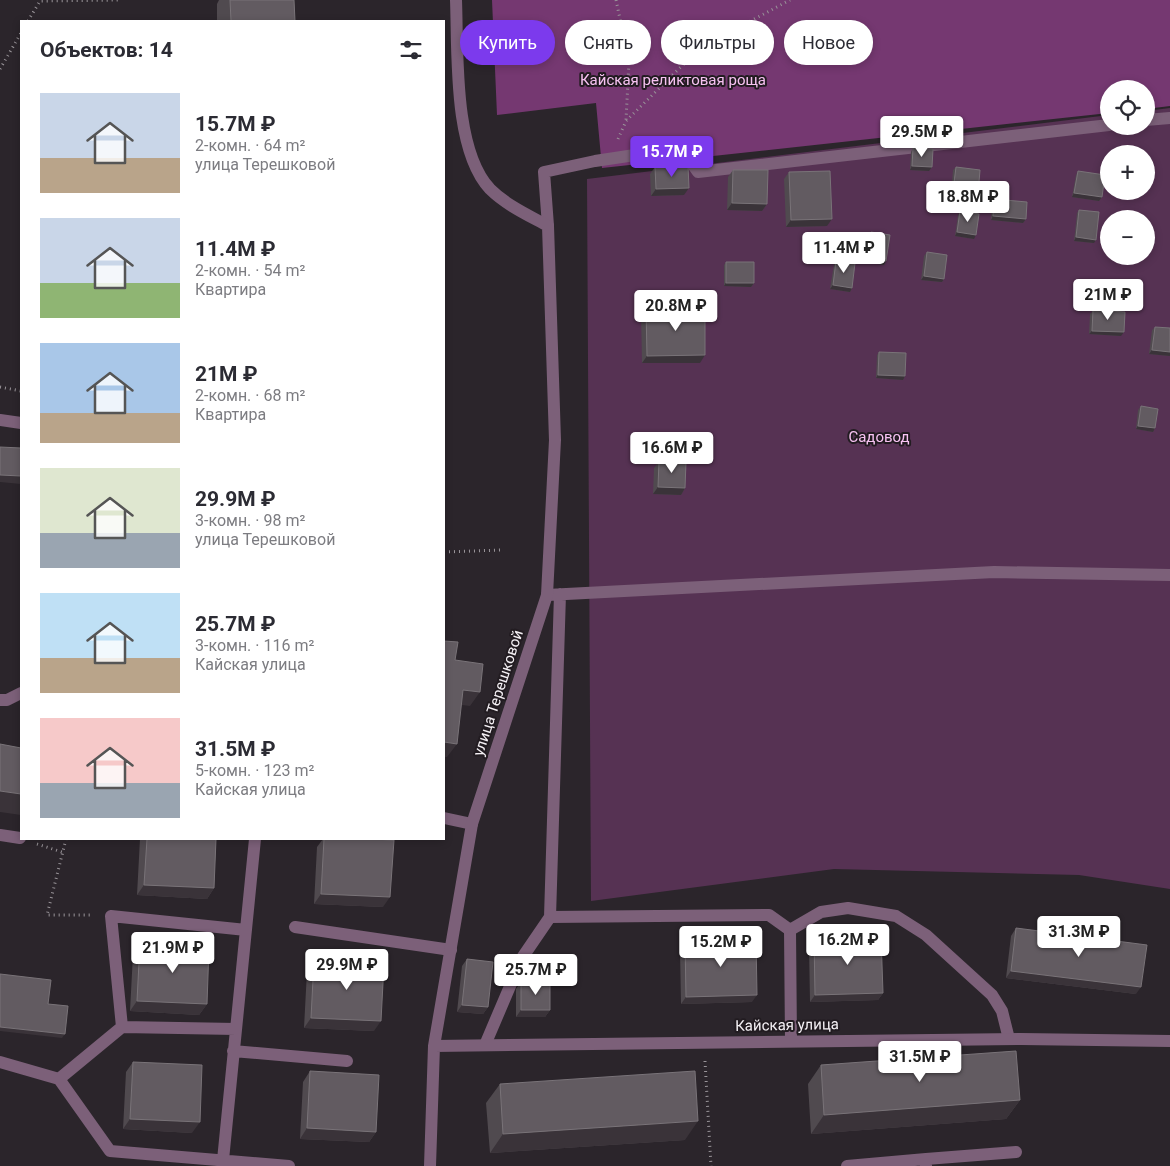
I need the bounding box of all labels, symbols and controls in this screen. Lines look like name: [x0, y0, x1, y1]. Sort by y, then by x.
chip: Купить: [460, 20, 555, 65]
chip: Снять: [565, 20, 651, 65]
chip: Фильтры: [661, 20, 774, 65]
chip: Новое: [784, 20, 873, 65]
icon: filters: [397, 36, 425, 64]
text: Объектов: 14: [40, 38, 173, 62]
park label: Кайская реликтовая роща: [580, 71, 766, 89]
map controls: [1100, 80, 1155, 265]
button: locate: [1100, 80, 1155, 135]
text: 15.7M ₽: [195, 112, 276, 136]
icon: home: [80, 113, 140, 173]
pin: 29.5M ₽: [876, 116, 968, 158]
text: 29.5M ₽: [891, 122, 953, 141]
text: 2-комн. · 64 m²: [195, 136, 305, 155]
pin: 15.7M ₽: [626, 136, 718, 178]
text: 15.7M ₽: [641, 142, 703, 161]
button: +: [1100, 145, 1155, 200]
text: улица Терешковой: [195, 155, 335, 174]
pin: 18.8M ₽: [922, 180, 1014, 223]
text: 18.8M ₽: [937, 187, 999, 206]
button: −: [1100, 210, 1155, 265]
pin: 11.4M ₽: [798, 232, 890, 274]
text: 11.4M ₽: [195, 237, 276, 261]
icon: home: [80, 238, 140, 298]
text: 11.4M ₽: [813, 238, 875, 257]
text: 2-комн. · 54 m²: [195, 261, 305, 280]
pin: 21M ₽: [1073, 278, 1143, 321]
text: Квартира: [195, 280, 266, 299]
text: 21M ₽: [1084, 285, 1132, 304]
pin: 20.8M ₽: [630, 290, 722, 332]
text: 20.8M ₽: [645, 296, 707, 315]
text: 21M ₽: [195, 362, 258, 386]
icon: home: [80, 363, 140, 423]
text: 2-комн. · 68 m²: [195, 386, 305, 405]
text: Квартира: [195, 405, 266, 424]
park label: Садовод: [848, 428, 910, 446]
pin: 16.6M ₽: [626, 432, 718, 474]
text: 16.6M ₽: [641, 438, 703, 457]
text: 29.9M ₽: [195, 487, 276, 511]
icon: home: [80, 488, 140, 548]
text: 3-комн. · 98 m²: [195, 511, 305, 530]
text: улица Терешковой: [195, 530, 335, 549]
text: 25.7M ₽: [195, 612, 276, 636]
icon: home: [80, 613, 140, 673]
street label: улица Терешковой: [469, 628, 527, 758]
text: 3-комн. · 116 m²: [195, 636, 314, 655]
text: Кайская улица: [195, 655, 306, 674]
text: 31.5M ₽: [195, 737, 276, 761]
icon: home: [80, 738, 140, 798]
text: 5-комн. · 123 m²: [195, 761, 314, 780]
text: Кайская улица: [195, 780, 306, 799]
pin: 31.3M ₽: [1033, 916, 1125, 958]
text: 31.3M ₽: [1048, 922, 1110, 941]
pin: 16.2M ₽: [802, 924, 894, 966]
pin: 15.2M ₽: [675, 926, 767, 968]
text: 16.2M ₽: [817, 930, 879, 949]
pin: 21.9M ₽: [127, 932, 219, 974]
text: 15.2M ₽: [690, 932, 752, 951]
text: 21.9M ₽: [142, 938, 204, 957]
pin: 29.9M ₽: [301, 948, 393, 991]
pin: 25.7M ₽: [490, 954, 582, 996]
text: 29.9M ₽: [316, 955, 378, 974]
text: 25.7M ₽: [505, 960, 567, 979]
street label: Кайская улица: [735, 1015, 839, 1035]
pin: 31.5M ₽: [874, 1040, 966, 1083]
text: 31.5M ₽: [889, 1047, 951, 1066]

